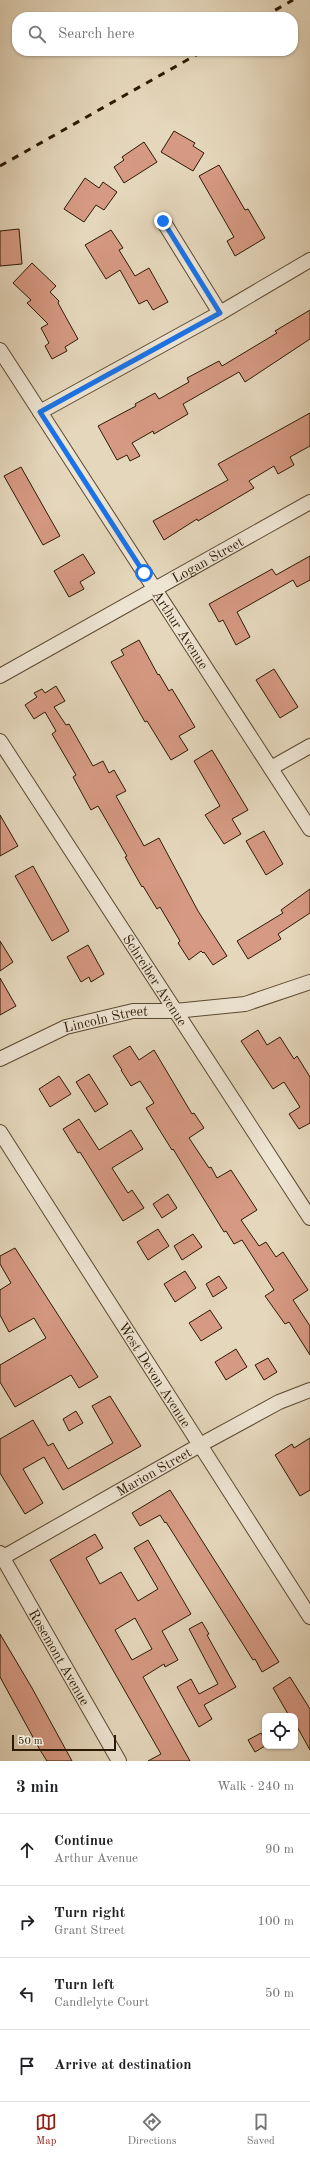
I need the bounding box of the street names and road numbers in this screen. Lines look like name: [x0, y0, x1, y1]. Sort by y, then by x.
street label: Logan Street: [170, 535, 246, 586]
street label: Arthur Avenue: [150, 588, 211, 672]
street label: Schreiber Avenue: [120, 932, 189, 1029]
street label: Lincoln Street: [62, 1005, 148, 1035]
street label: West Devon Avenue: [115, 1320, 193, 1430]
street label: Marion Street: [114, 1445, 194, 1499]
street label: Rosemont Avenue: [26, 1607, 92, 1708]

